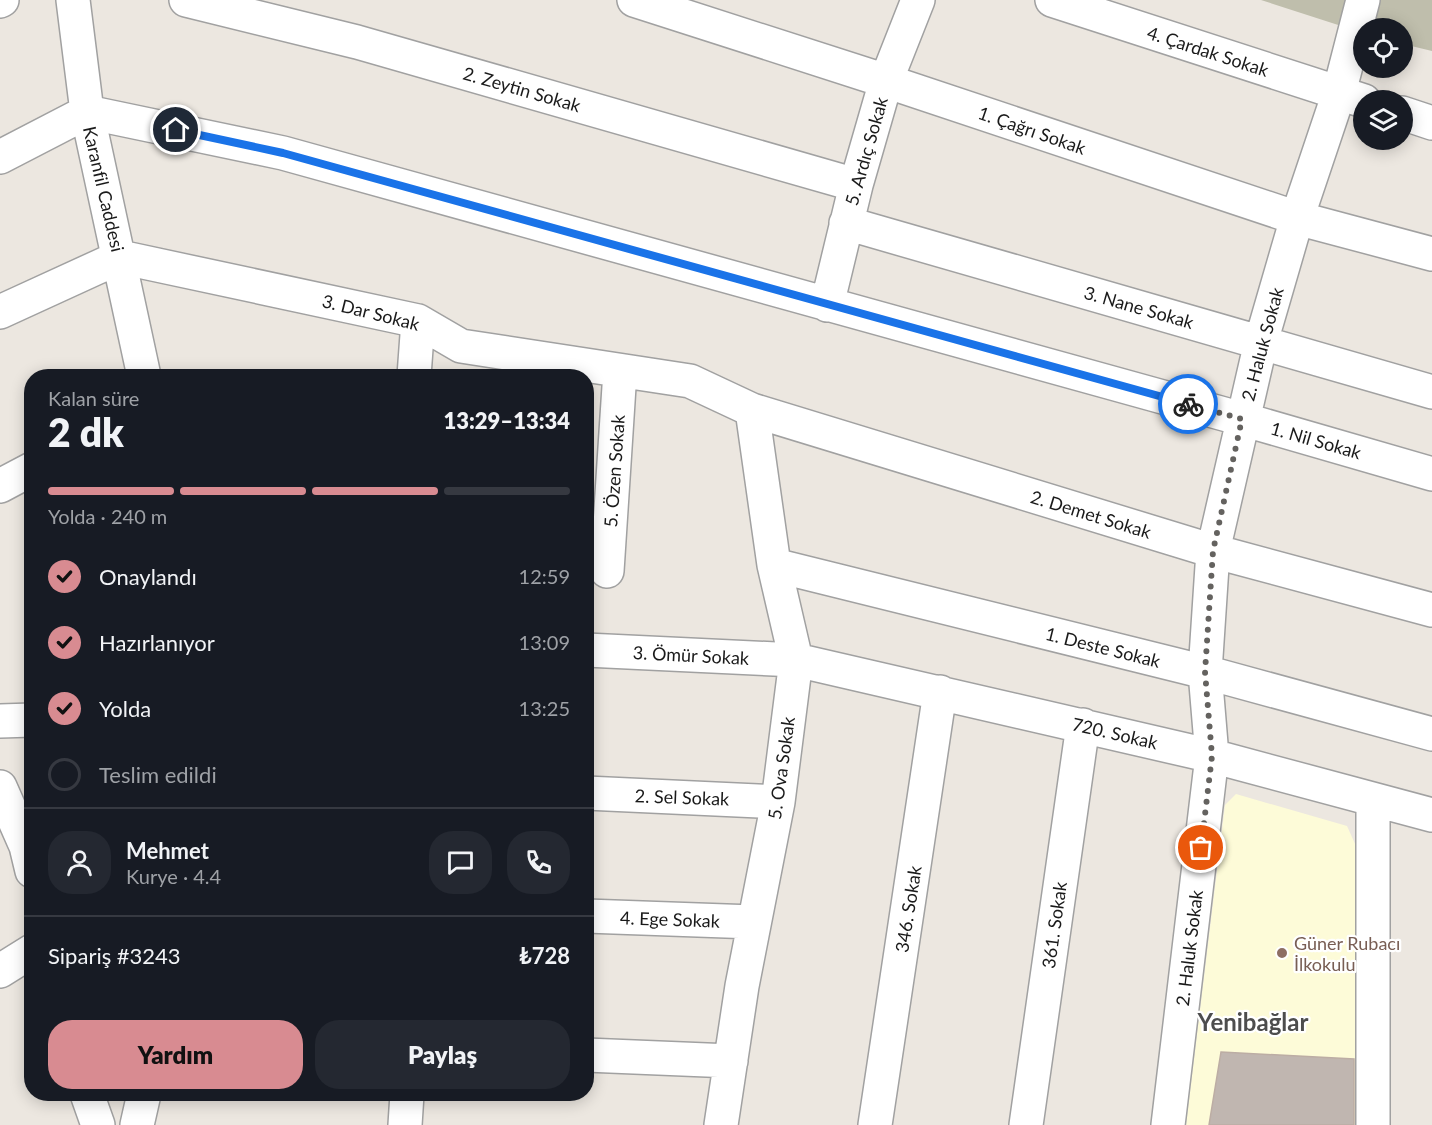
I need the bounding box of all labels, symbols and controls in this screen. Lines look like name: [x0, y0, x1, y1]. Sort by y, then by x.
map controls: [1353, 18, 1413, 150]
button: locate: [1353, 18, 1413, 78]
street label: 4. Çardak Sokak: [1144, 21, 1272, 81]
street label: 2. Zeytin Sokak: [461, 62, 584, 117]
button: layers: [1353, 90, 1413, 150]
street label: 5. Ardıç Sokak: [840, 93, 892, 208]
street label: 1. Çağrı Sokak: [975, 101, 1089, 159]
pin: [150, 104, 201, 155]
icon: home: [159, 113, 192, 146]
street label: Karanfil Caddesi: [79, 124, 129, 254]
street label: 3. Nane Sokak: [1082, 281, 1197, 333]
street label: 2. Haluk Sokak: [1236, 284, 1288, 403]
street label: 3. Dar Sokak: [320, 289, 423, 335]
courier: [1158, 374, 1218, 434]
text: Kalan süre: [48, 386, 139, 410]
icon: bike: [1172, 388, 1205, 421]
text: 13:29–13:34: [444, 407, 570, 434]
text: 2 dk: [48, 409, 124, 455]
street label: 5. Özen Sokak: [599, 413, 629, 528]
street label: 1. Nil Sokak: [1268, 417, 1365, 464]
street label: 2. Demet Sokak: [1028, 485, 1155, 543]
text: Yolda · 240 m: [48, 504, 167, 528]
icon: check: [48, 560, 81, 593]
text: Onaylandı: [99, 563, 197, 590]
text: 12:59: [519, 564, 570, 588]
street label: 1. Deste Sokak: [1043, 622, 1164, 672]
icon: check: [48, 626, 81, 659]
text: Hazırlanıyor: [99, 629, 215, 656]
text: 13:09: [519, 630, 570, 654]
street label: 3. Ömür Sokak: [632, 641, 750, 669]
icon: check: [48, 692, 81, 725]
text: Yolda: [99, 695, 151, 722]
text: 13:25: [519, 696, 570, 720]
street label: 720. Sokak: [1070, 712, 1161, 754]
street label: 5. Ova Sokak: [763, 714, 799, 821]
text: Teslim edildi: [99, 761, 217, 788]
street label: 2. Sel Sokak: [634, 784, 730, 810]
pin: [1175, 822, 1226, 873]
button: person: [48, 831, 111, 894]
button: chat: [429, 831, 492, 894]
button: phone: [507, 831, 570, 894]
icon: bag: [1184, 831, 1217, 864]
text: Mehmet: [126, 837, 209, 864]
street label: 346. Sokak: [890, 863, 926, 954]
text: Kurye · 4.4: [126, 864, 221, 888]
street label: 361. Sokak: [1037, 879, 1071, 970]
street label: 2. Haluk Sokak: [1171, 888, 1207, 1007]
street label: 4. Ege Sokak: [620, 906, 721, 932]
place label: Güner Rubacı İlkokulu: [1294, 932, 1400, 975]
text: Sipariş #3243: [48, 942, 181, 969]
text: ₺728: [519, 942, 570, 969]
marker: Güner Rubacı İlkokulu: [1275, 946, 1289, 960]
district label: Yenibağlar: [1197, 1007, 1308, 1036]
button: Yardım: [48, 1020, 303, 1089]
button: Paylaş: [315, 1020, 570, 1089]

